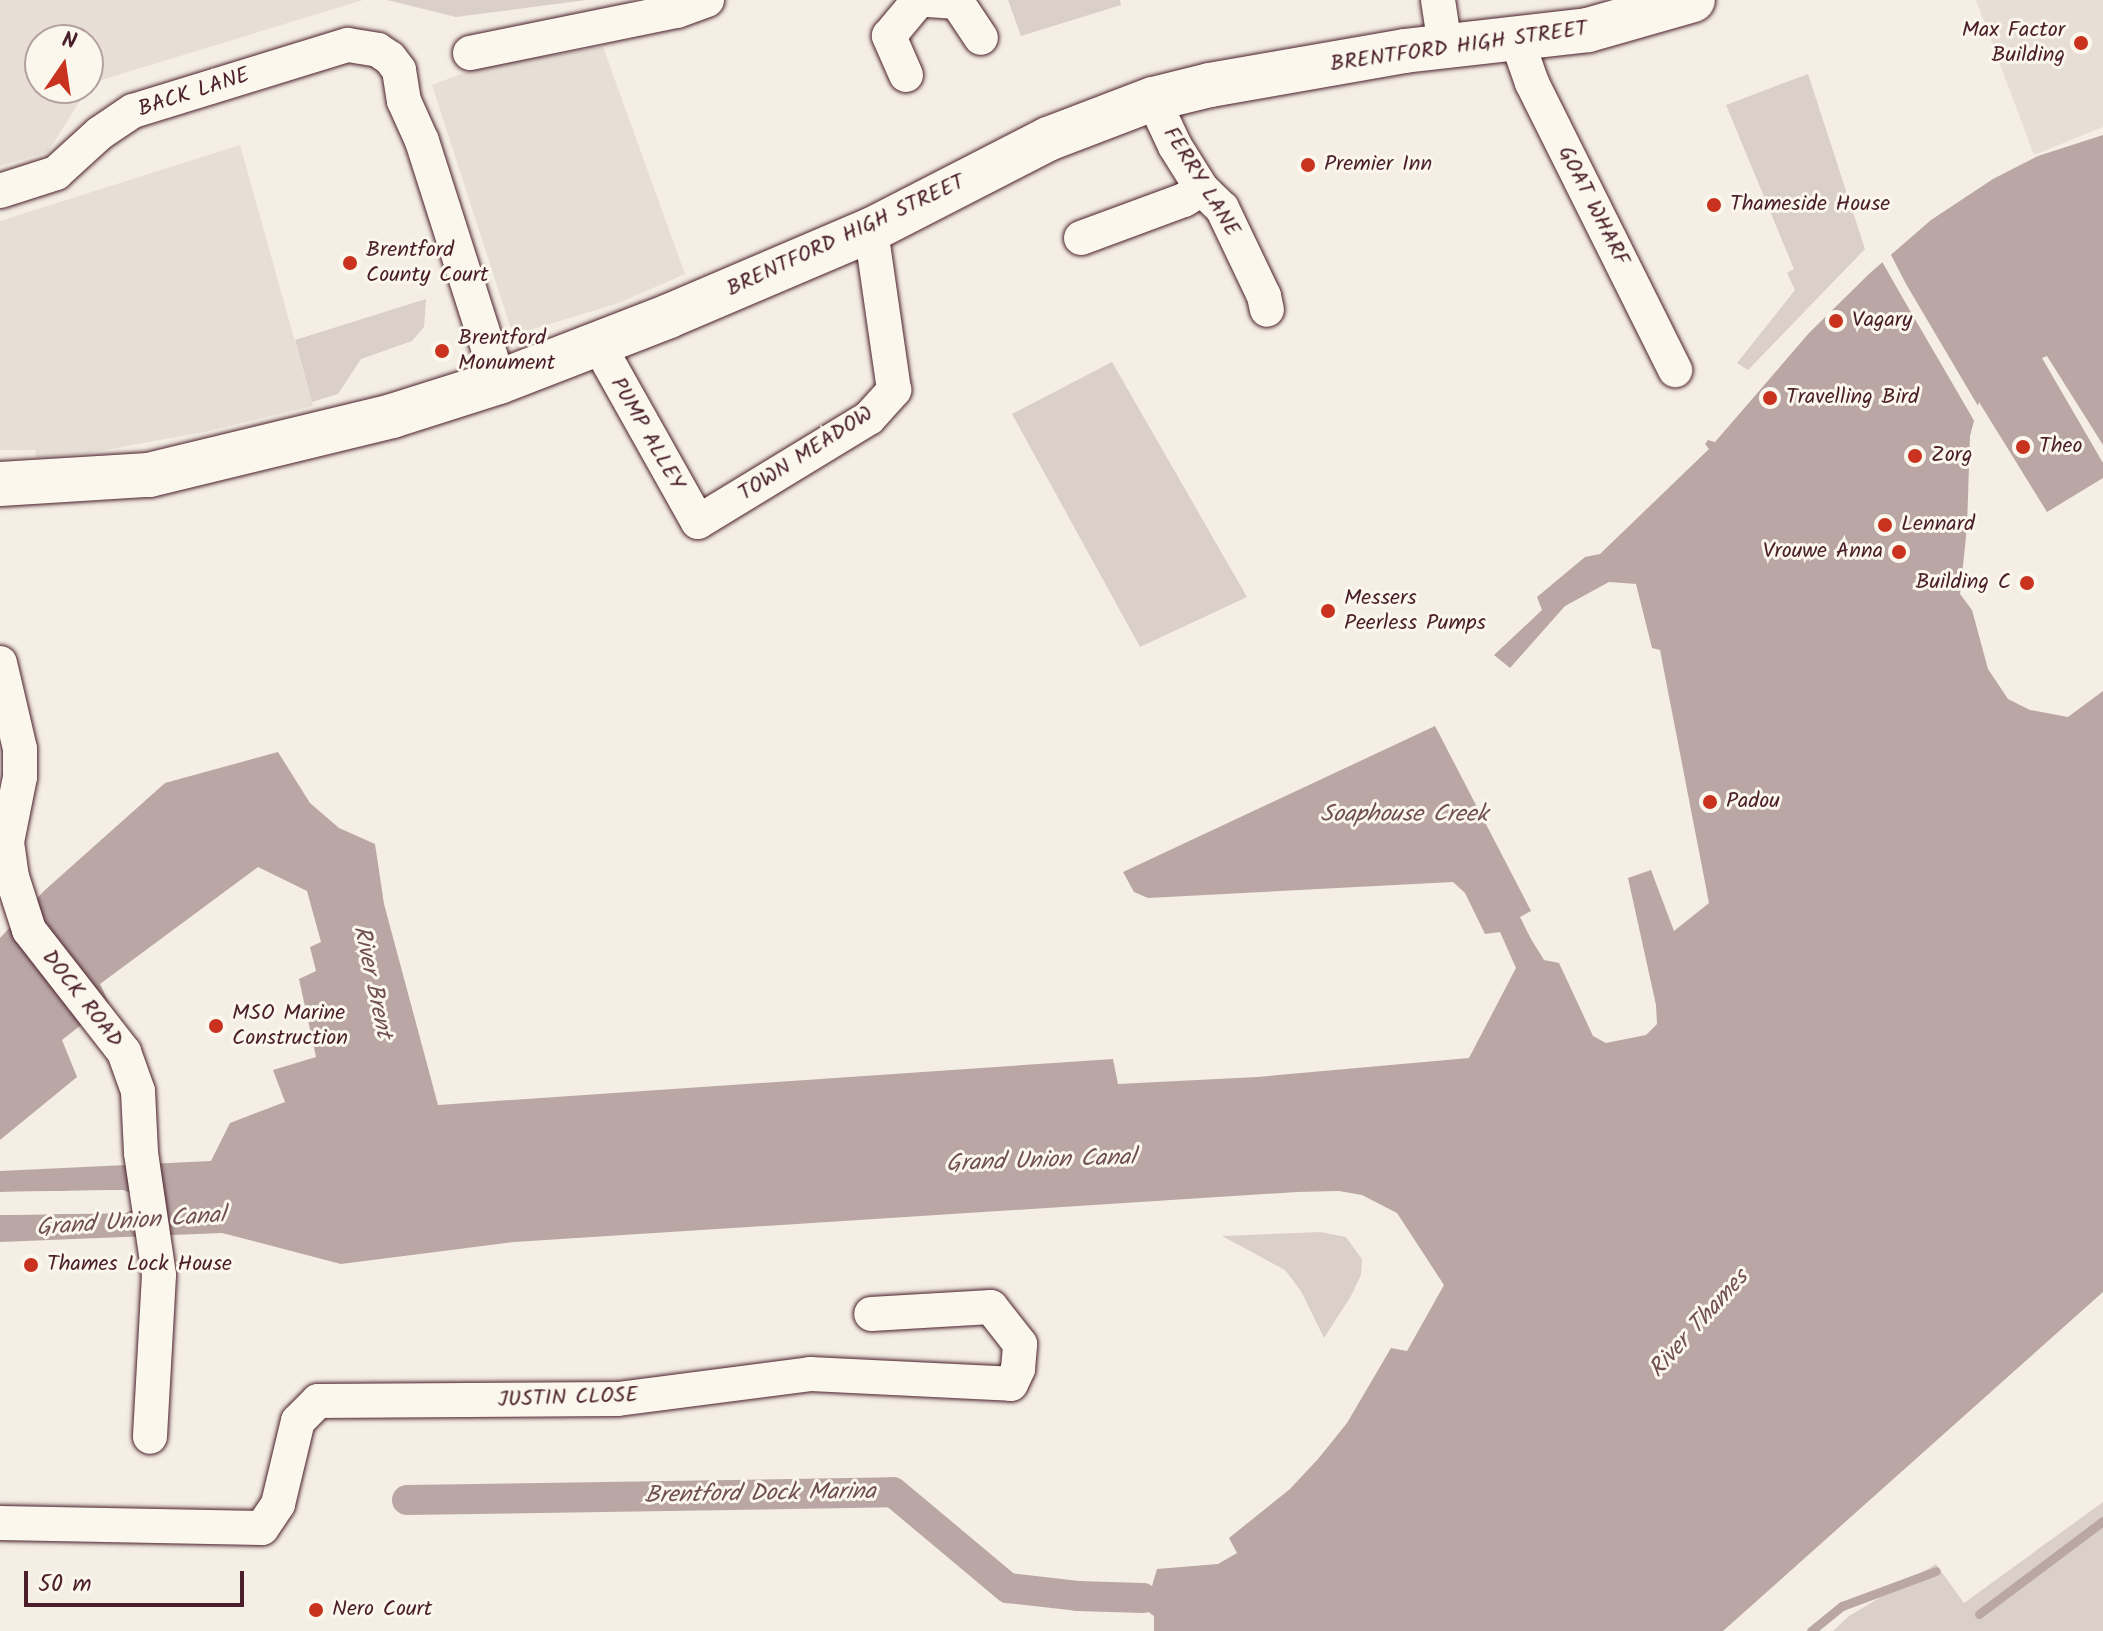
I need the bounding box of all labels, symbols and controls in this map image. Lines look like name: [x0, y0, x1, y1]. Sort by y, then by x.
street label: BRENTFORD HIGH STREET: [1329, 16, 1589, 78]
place label: Max Factor Building: [1962, 17, 2065, 68]
text: N: [58, 23, 80, 61]
north arrow: [24, 24, 104, 104]
marker: Max Factor Building: [2072, 34, 2090, 52]
street label: BACK LANE: [135, 63, 253, 123]
street label: FERRY LANE: [1157, 122, 1245, 242]
street label: GOAT WHARF: [1552, 142, 1634, 270]
place label: Premier Inn: [1324, 152, 1432, 178]
marker: Premier Inn: [1299, 156, 1317, 174]
street label: BRENTFORD HIGH STREET: [723, 169, 969, 303]
place label: Thameside House: [1730, 192, 1890, 218]
marker: Thameside House: [1705, 196, 1723, 214]
place label: Brentford County Court: [366, 237, 489, 288]
marker: Brentford County Court: [341, 254, 359, 272]
place label: Vagary: [1852, 308, 1912, 334]
marker: Vagary: [1827, 312, 1845, 330]
place label: Brentford Monument: [458, 325, 555, 376]
marker: Brentford Monument: [433, 342, 451, 360]
street label: PUMP ALLEY: [604, 373, 690, 495]
place label: Travelling Bird: [1786, 385, 1919, 411]
marker: Travelling Bird: [1761, 389, 1779, 407]
street label: TOWN MEADOW: [734, 401, 878, 507]
place label: Theo: [2039, 434, 2082, 460]
marker: Theo: [2014, 438, 2032, 456]
place label: Zorg: [1931, 443, 1972, 469]
marker: Zorg: [1906, 447, 1924, 465]
place label: Lennard: [1901, 512, 1975, 538]
marker: Lennard: [1876, 516, 1894, 534]
place label: Vrouwe Anna: [1763, 539, 1883, 565]
marker: Vrouwe Anna: [1890, 543, 1908, 561]
place label: Building C: [1915, 570, 2011, 596]
marker: Building C: [2018, 574, 2036, 592]
place label: Messers Peerless Pumps: [1344, 585, 1486, 636]
marker: Messers Peerless Pumps: [1319, 602, 1337, 620]
place label: Padou: [1726, 789, 1780, 815]
marker: Padou: [1701, 793, 1719, 811]
water label: Soaphouse Creek: [1320, 801, 1488, 829]
water label: River Brent: [346, 923, 398, 1041]
street label: DOCK ROAD: [36, 945, 128, 1053]
place label: MSO Marine Construction: [232, 1000, 348, 1052]
marker: MSO Marine Construction: [207, 1017, 225, 1035]
water label: Grand Union Canal: [946, 1143, 1136, 1179]
water label: Grand Union Canal: [35, 1201, 227, 1243]
place label: Thames Lock House: [47, 1252, 232, 1278]
marker: Thames Lock House: [22, 1256, 40, 1274]
water label: River Thames: [1643, 1264, 1755, 1384]
street label: JUSTIN CLOSE: [497, 1382, 639, 1414]
water label: Brentford Dock Marina: [644, 1478, 876, 1510]
scale bar: [28, 1555, 248, 1605]
text: 50 m: [38, 1565, 92, 1604]
place label: Nero Court: [332, 1597, 432, 1623]
marker: Nero Court: [307, 1601, 325, 1619]

